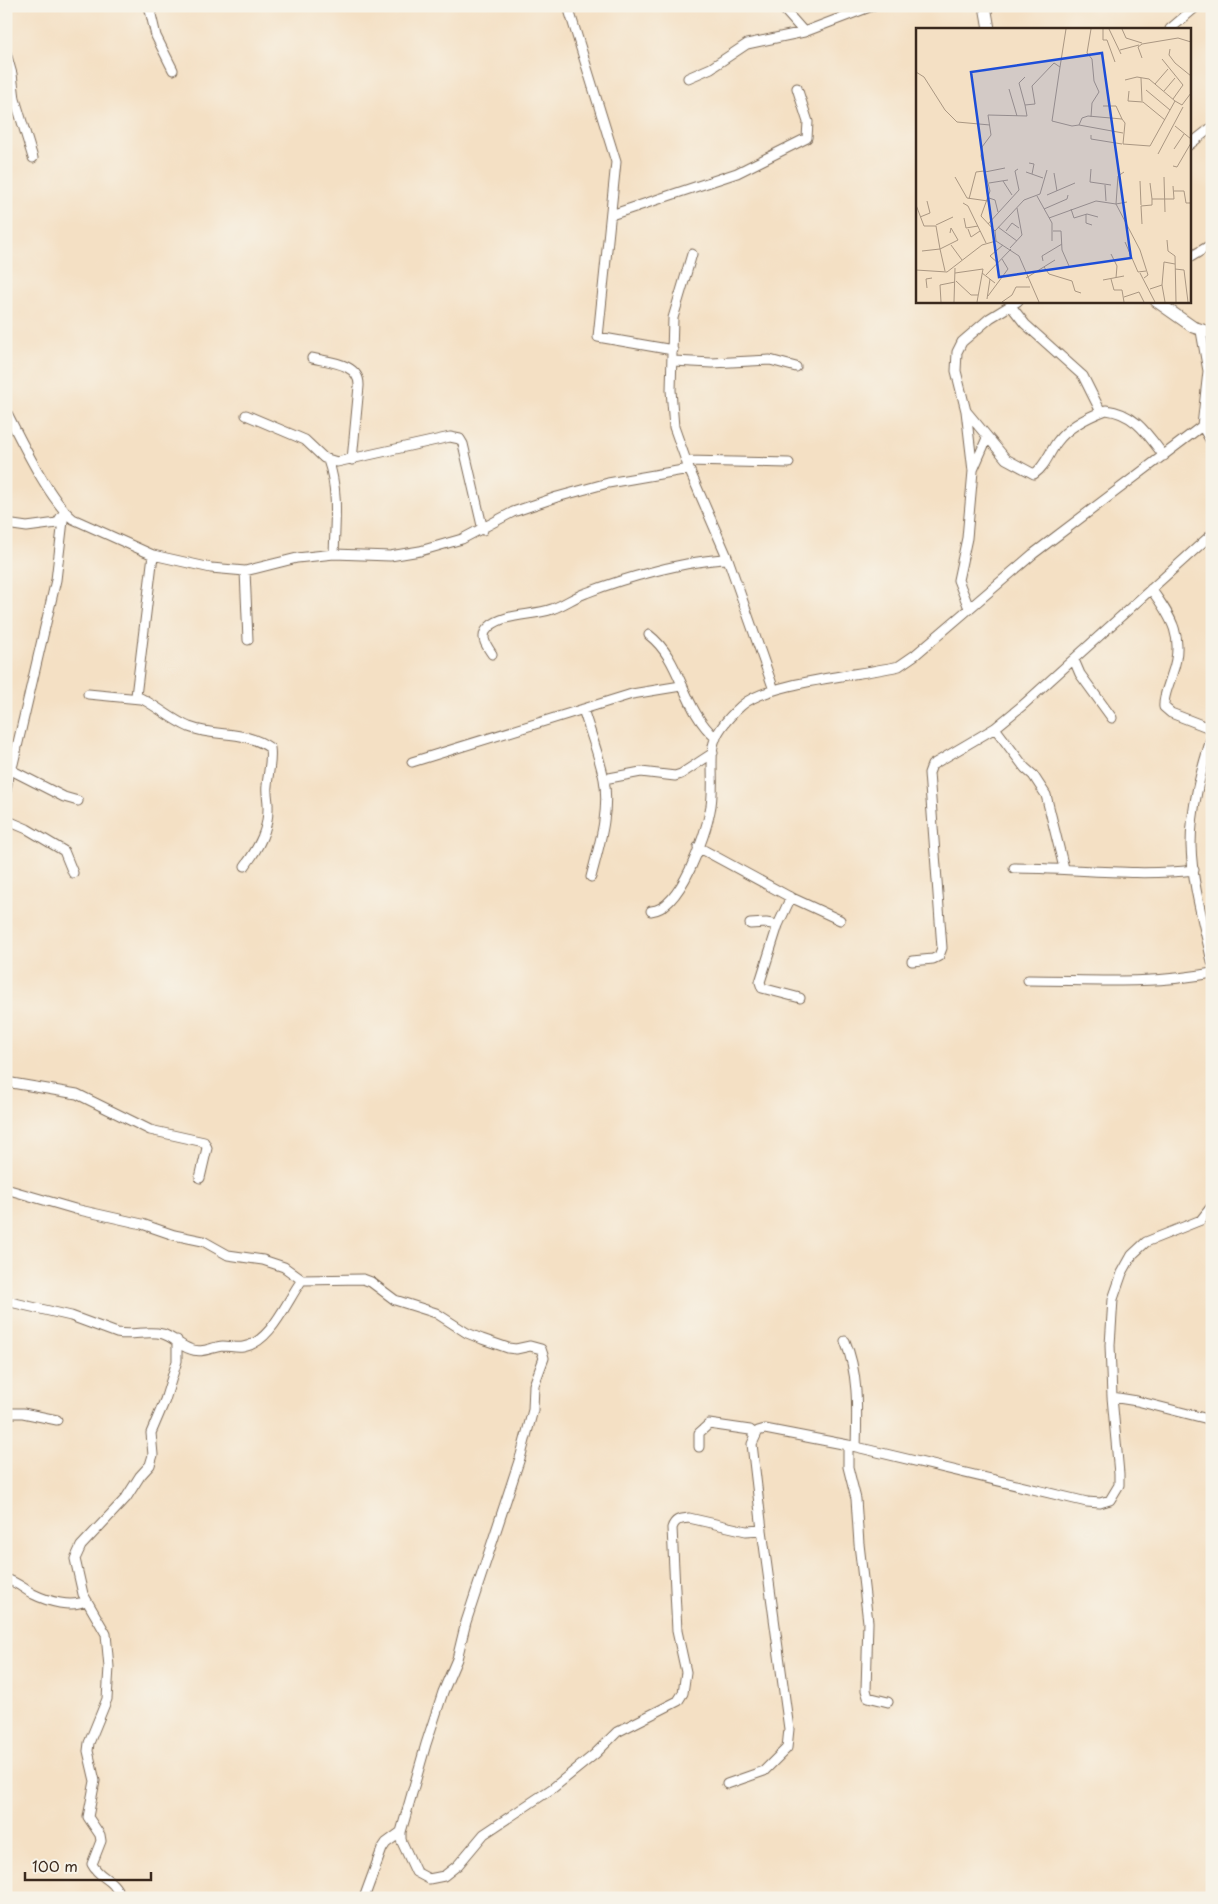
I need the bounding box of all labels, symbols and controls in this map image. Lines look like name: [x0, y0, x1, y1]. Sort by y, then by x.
inset map: [916, 28, 1190, 302]
scale bar: [25, 1849, 151, 1881]
text: 100 m: [32, 1854, 78, 1877]

